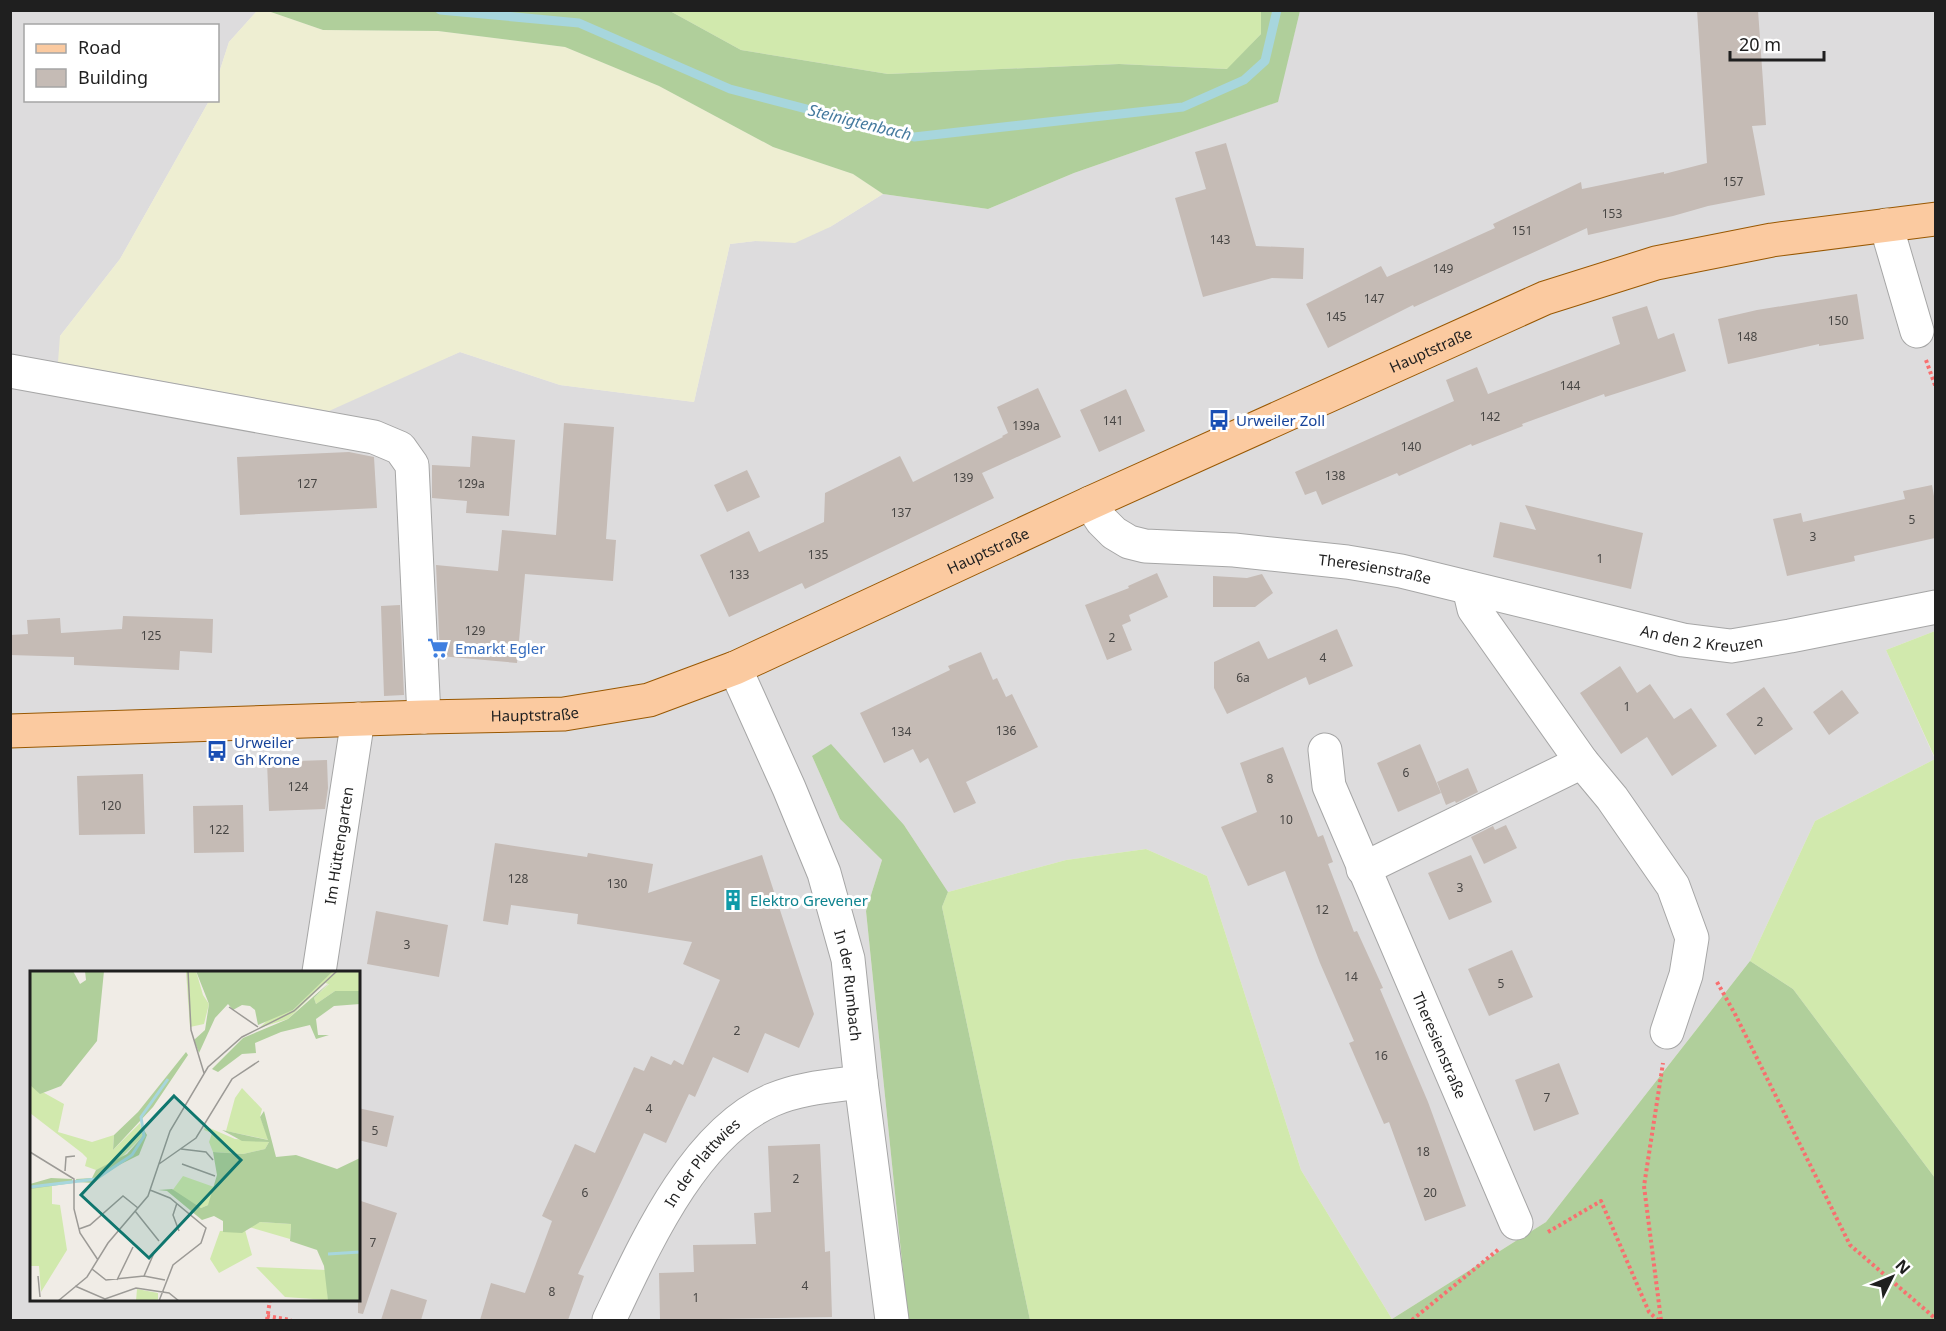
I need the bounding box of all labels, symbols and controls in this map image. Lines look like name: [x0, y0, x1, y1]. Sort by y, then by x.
legend: [24, 24, 219, 102]
scale bar: [1730, 24, 1824, 62]
text: 20 m: [1739, 32, 1781, 56]
text: Road: [78, 35, 121, 59]
text: Building: [78, 65, 148, 89]
water label: Steinigtenbach: [806, 99, 914, 145]
house number: 157: [1723, 173, 1743, 190]
house number: 153: [1602, 205, 1622, 222]
house number: 151: [1512, 222, 1532, 239]
house number: 143: [1210, 231, 1230, 248]
house number: 149: [1433, 260, 1453, 277]
house number: 147: [1364, 290, 1384, 307]
house number: 145: [1326, 308, 1346, 325]
house number: 150: [1828, 312, 1848, 329]
street label: Hauptstraße: [1386, 322, 1475, 377]
house number: 148: [1737, 328, 1757, 345]
house number: 144: [1560, 377, 1580, 394]
bus stop icon: Urweiler Zoll: [1207, 408, 1231, 432]
house number: 142: [1480, 408, 1500, 425]
place label: Urweiler Zoll: [1236, 410, 1325, 430]
house number: 141: [1103, 412, 1123, 429]
house number: 139a: [1012, 417, 1040, 434]
house number: 140: [1401, 438, 1421, 455]
house number: 138: [1325, 467, 1345, 484]
house number: 139: [953, 469, 973, 486]
house number: 127: [297, 475, 317, 492]
house number: 129a: [457, 475, 485, 492]
house number: 137: [891, 504, 911, 521]
house number: 5: [1909, 511, 1916, 528]
street label: Hauptstraße: [944, 523, 1032, 578]
house number: 3: [1810, 528, 1817, 545]
house number: 135: [808, 546, 828, 563]
street label: Theresienstraße: [1318, 549, 1434, 588]
house number: 1: [1597, 550, 1603, 567]
house number: 133: [729, 566, 749, 583]
street label: An den 2 Kreuzen: [1639, 620, 1764, 656]
house number: 129: [465, 622, 485, 639]
house number: 125: [141, 627, 161, 644]
house number: 2: [1109, 629, 1116, 646]
supermarket icon: Emarkt Egler: [426, 636, 450, 660]
place label: Emarkt Egler: [455, 638, 545, 658]
house number: 4: [1320, 649, 1327, 666]
house number: 6a: [1236, 669, 1250, 686]
house number: 1: [1624, 698, 1630, 715]
street label: Hauptstraße: [490, 702, 580, 726]
house number: 2: [1757, 713, 1764, 730]
house number: 136: [996, 722, 1016, 739]
house number: 134: [891, 723, 911, 740]
place label: Urweiler Gh Krone: [234, 732, 300, 769]
bus stop icon: Urweiler Gh Krone: [205, 739, 229, 763]
house number: 6: [1403, 764, 1410, 781]
house number: 8: [1267, 770, 1274, 787]
house number: 124: [288, 778, 308, 795]
street label: Im Hüttengarten: [320, 785, 357, 906]
house number: 120: [101, 797, 121, 814]
house number: 10: [1279, 811, 1293, 828]
house number: 122: [209, 821, 229, 838]
house number: 128: [508, 870, 528, 887]
house number: 130: [607, 875, 627, 892]
house number: 3: [1457, 879, 1464, 896]
building icon: Elektro Grevener: [721, 888, 745, 912]
place label: Elektro Grevener: [750, 890, 868, 910]
house number: 12: [1315, 901, 1329, 918]
street label: In der Rumbach: [830, 927, 867, 1042]
house number: 3: [404, 936, 411, 953]
house number: 14: [1344, 968, 1358, 985]
inset map: [30, 971, 360, 1301]
house number: 5: [1498, 975, 1505, 992]
street label: Theresienstraße: [1408, 989, 1472, 1101]
house number: 2: [734, 1022, 741, 1039]
house number: 16: [1374, 1047, 1388, 1064]
house number: 7: [1544, 1089, 1551, 1106]
house number: 4: [646, 1100, 653, 1117]
street label: In der Plattwies: [659, 1113, 744, 1210]
house number: 5: [372, 1122, 379, 1139]
house number: 18: [1416, 1143, 1430, 1160]
house number: 2: [793, 1170, 800, 1187]
house number: 6: [582, 1184, 589, 1201]
house number: 20: [1423, 1184, 1437, 1201]
house number: 7: [370, 1234, 377, 1251]
north arrow: [1862, 1247, 1922, 1307]
text: N: [1890, 1255, 1915, 1279]
house number: 4: [802, 1277, 809, 1294]
house number: 8: [549, 1283, 556, 1300]
house number: 1: [693, 1289, 699, 1306]

